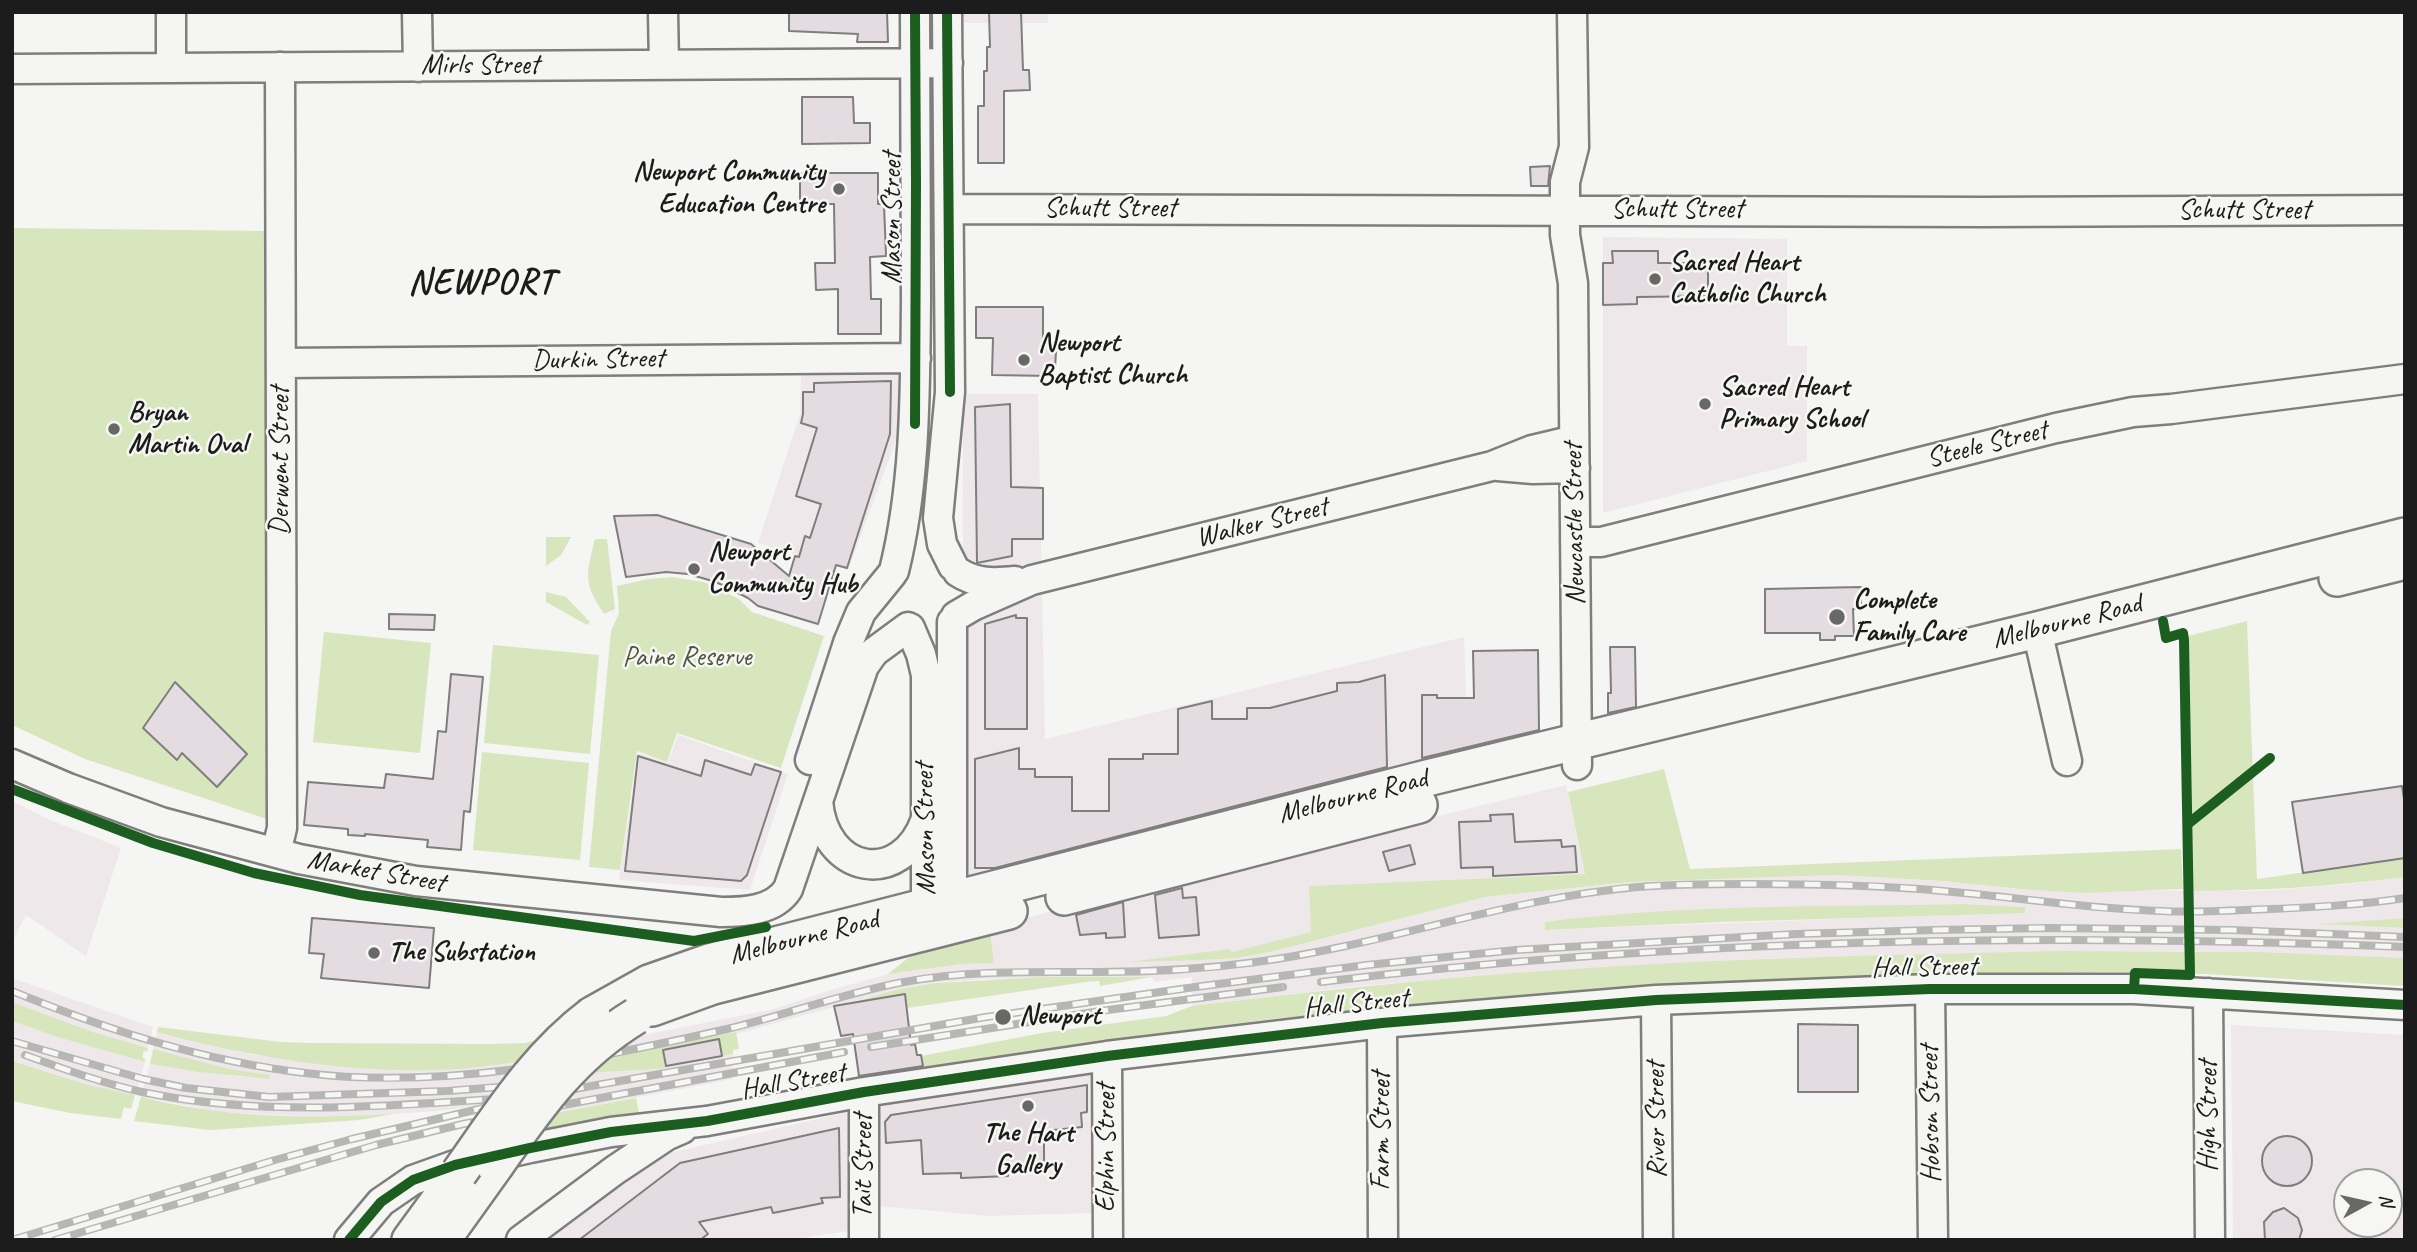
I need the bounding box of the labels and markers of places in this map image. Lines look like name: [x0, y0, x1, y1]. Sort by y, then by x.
place label: Newport Community Education Centre: [633, 156, 825, 222]
marker: Newport Community Education Centre: [831, 181, 847, 197]
place label: Sacred Heart Catholic Church: [1669, 246, 1826, 312]
marker: Sacred Heart Catholic Church: [1647, 271, 1663, 287]
place label: Newport Baptist Church: [1038, 327, 1187, 393]
marker: Newport Baptist Church: [1016, 352, 1032, 368]
place label: Sacred Heart Primary School: [1719, 371, 1865, 437]
place label: Bryan Martin Oval: [128, 396, 247, 462]
marker: Sacred Heart Primary School: [1697, 396, 1713, 412]
marker: Bryan Martin Oval: [106, 421, 122, 437]
place label: Newport Community Hub: [708, 536, 857, 602]
marker: Newport Community Hub: [686, 561, 702, 577]
place label: Complete Family Care: [1853, 584, 1966, 650]
marker: Complete Family Care: [1827, 607, 1847, 627]
place label: The Substation: [388, 936, 535, 970]
marker: The Substation: [366, 945, 382, 961]
place label: Newport: [1019, 1000, 1101, 1034]
marker: Newport: [993, 1007, 1013, 1027]
marker: The Hart Gallery: [1020, 1098, 1036, 1114]
place label: The Hart Gallery: [983, 1117, 1073, 1183]

